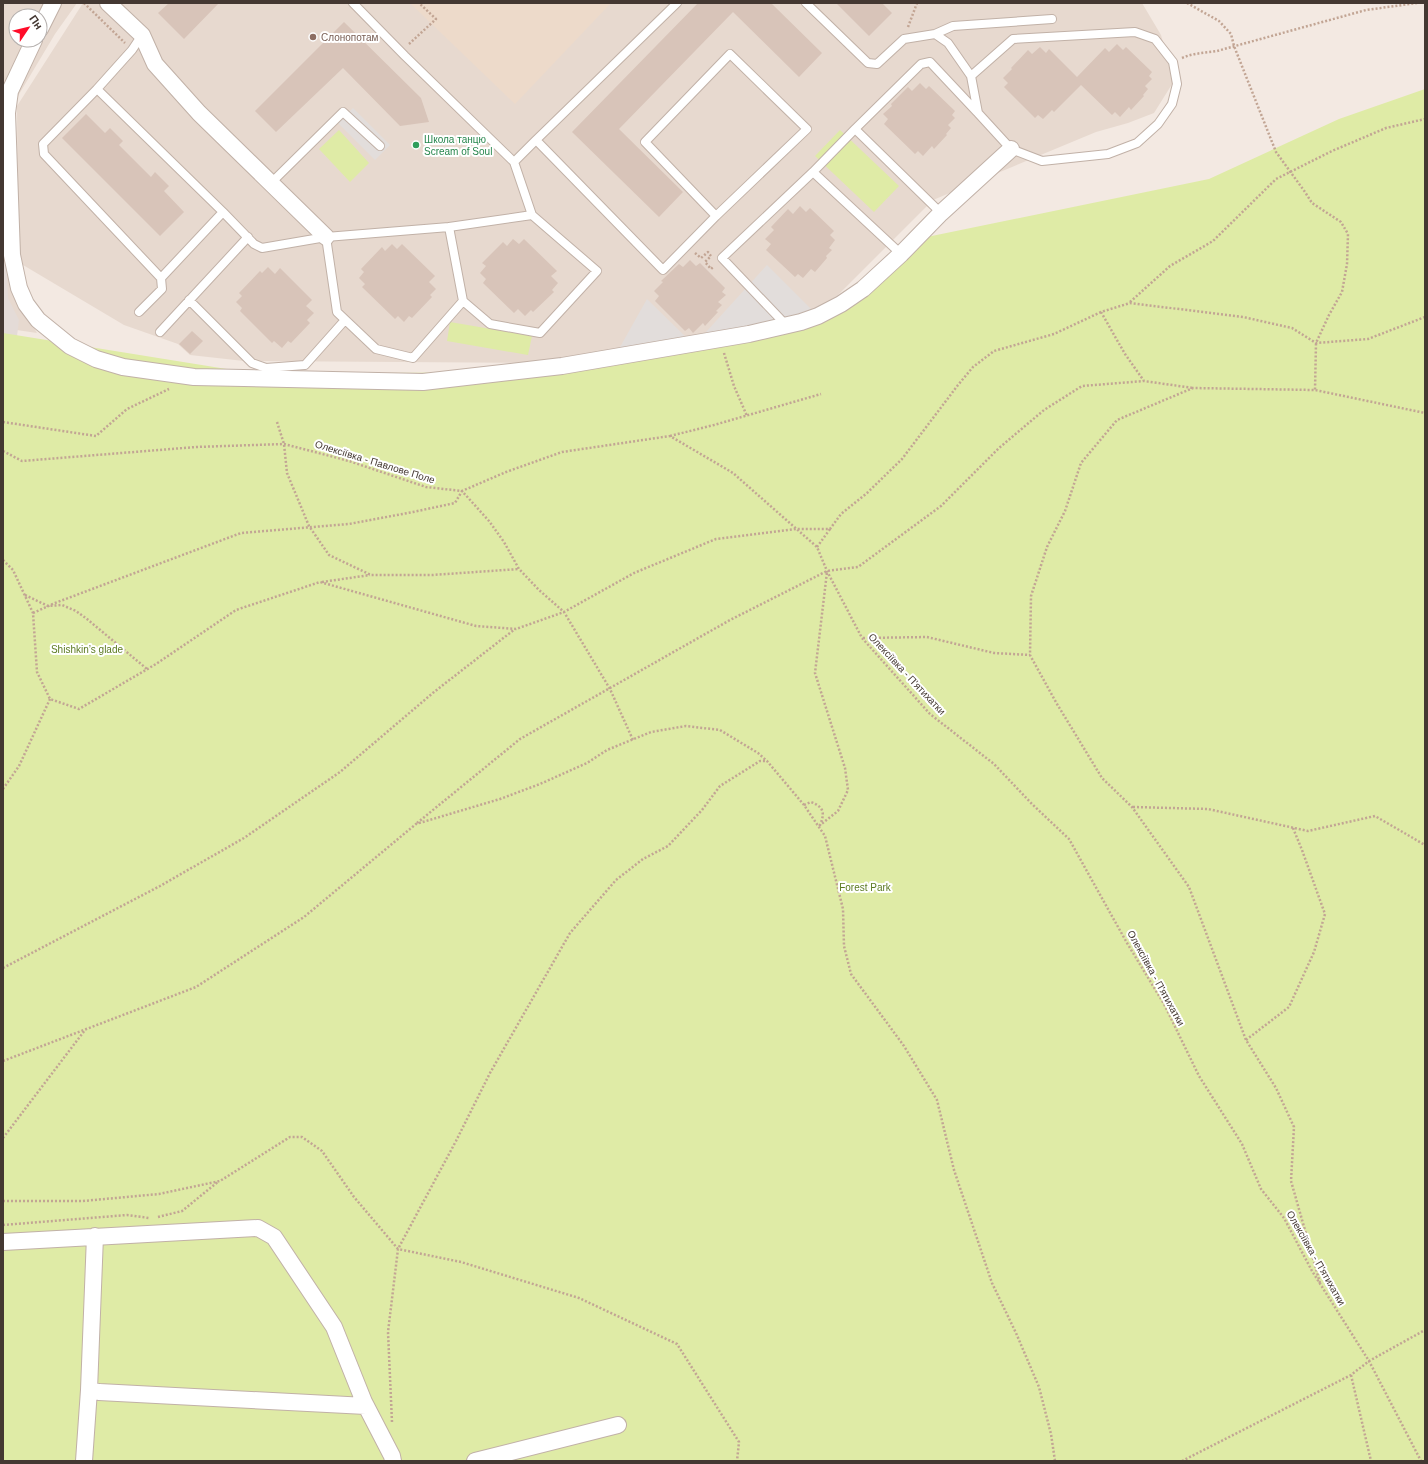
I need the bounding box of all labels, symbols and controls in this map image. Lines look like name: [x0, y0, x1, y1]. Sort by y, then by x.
north arrow: [8, 8, 48, 48]
text: Пн: [27, 13, 45, 32]
marker: Слонопотам: [308, 32, 318, 42]
place label: Слонопотам: [321, 32, 379, 43]
place label: Школа танцю Scream of Soul: [424, 134, 492, 157]
marker: Школа танцю Scream of Soul: [411, 140, 421, 150]
street label: Олексіївка - Павлове Поле: [314, 439, 437, 486]
street label: Олексіївка - П'ятихатки: [866, 631, 948, 717]
park label: Shishkin’s glade: [51, 644, 123, 655]
park label: Forest Park: [839, 882, 892, 893]
street label: Олексіївка - П'ятихатки: [1125, 928, 1187, 1028]
street label: Олексіївка - П'ятихатки: [1284, 1209, 1348, 1307]

